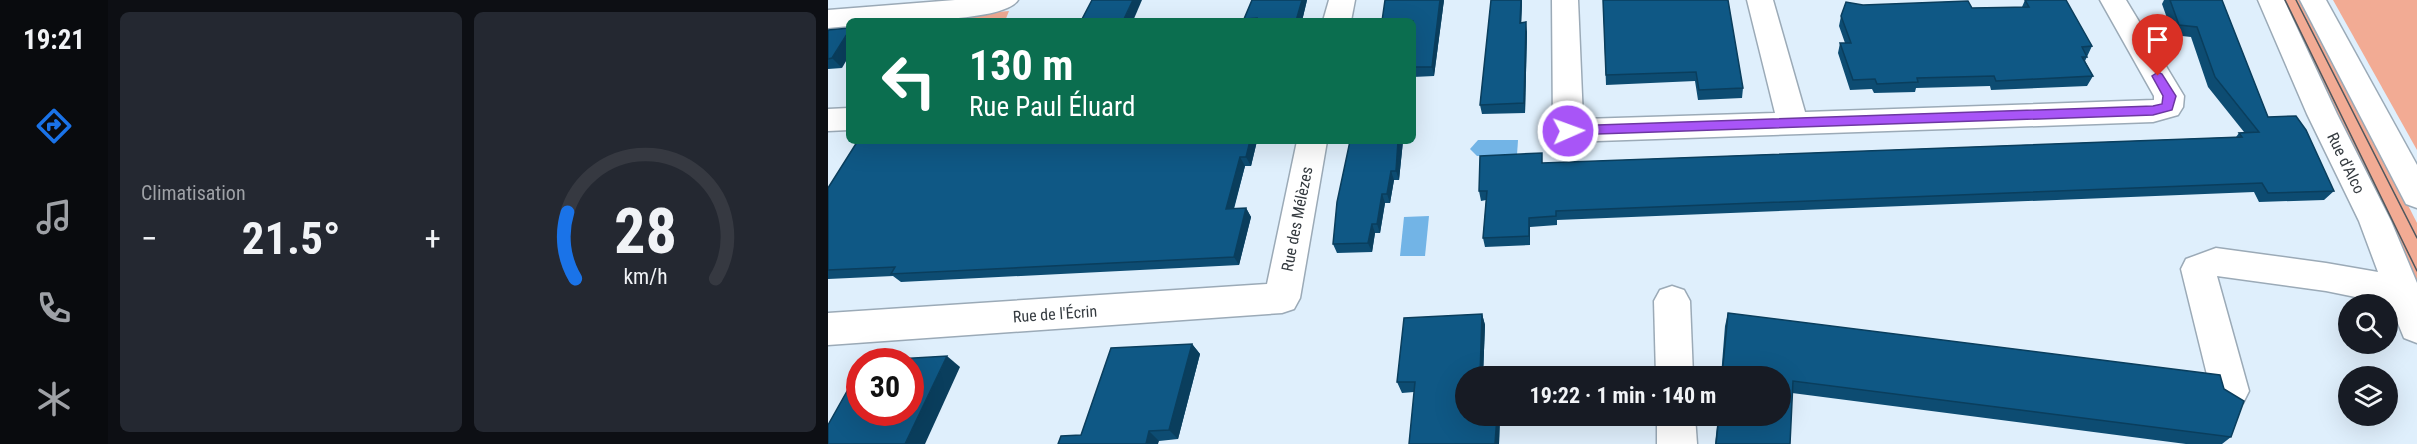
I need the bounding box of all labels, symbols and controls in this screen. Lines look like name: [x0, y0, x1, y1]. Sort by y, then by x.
pin: [2132, 14, 2183, 76]
icon: arrive: [2141, 23, 2174, 56]
text: 19:21: [23, 24, 85, 56]
text: 130 m: [969, 41, 1074, 90]
icon: left: [870, 42, 948, 120]
text: Rue Paul Éluard: [969, 91, 1135, 123]
position arrow: [1536, 99, 1600, 163]
icon: directions: [33, 105, 75, 147]
street label: Rue d'Alco: [2323, 129, 2369, 197]
street label: Rue des Mélèzes: [1278, 165, 1316, 273]
text: Climatisation: [141, 181, 246, 205]
text: 28: [613, 195, 677, 268]
icon: music: [33, 196, 75, 238]
text: 21.5°: [242, 212, 340, 265]
text: −: [141, 219, 158, 258]
text: +: [425, 219, 441, 258]
text: km/h: [623, 264, 667, 289]
icon: phone: [33, 287, 75, 329]
map controls: [2338, 294, 2398, 426]
button: search: [2338, 294, 2398, 354]
street label: Rue de l'Écrin: [1012, 302, 1098, 326]
speed limit sign: 30: [846, 348, 924, 426]
button: layers: [2338, 366, 2398, 426]
icon: climate: [33, 378, 75, 420]
text: 19:22 · 1 min · 140 m: [1530, 383, 1716, 408]

